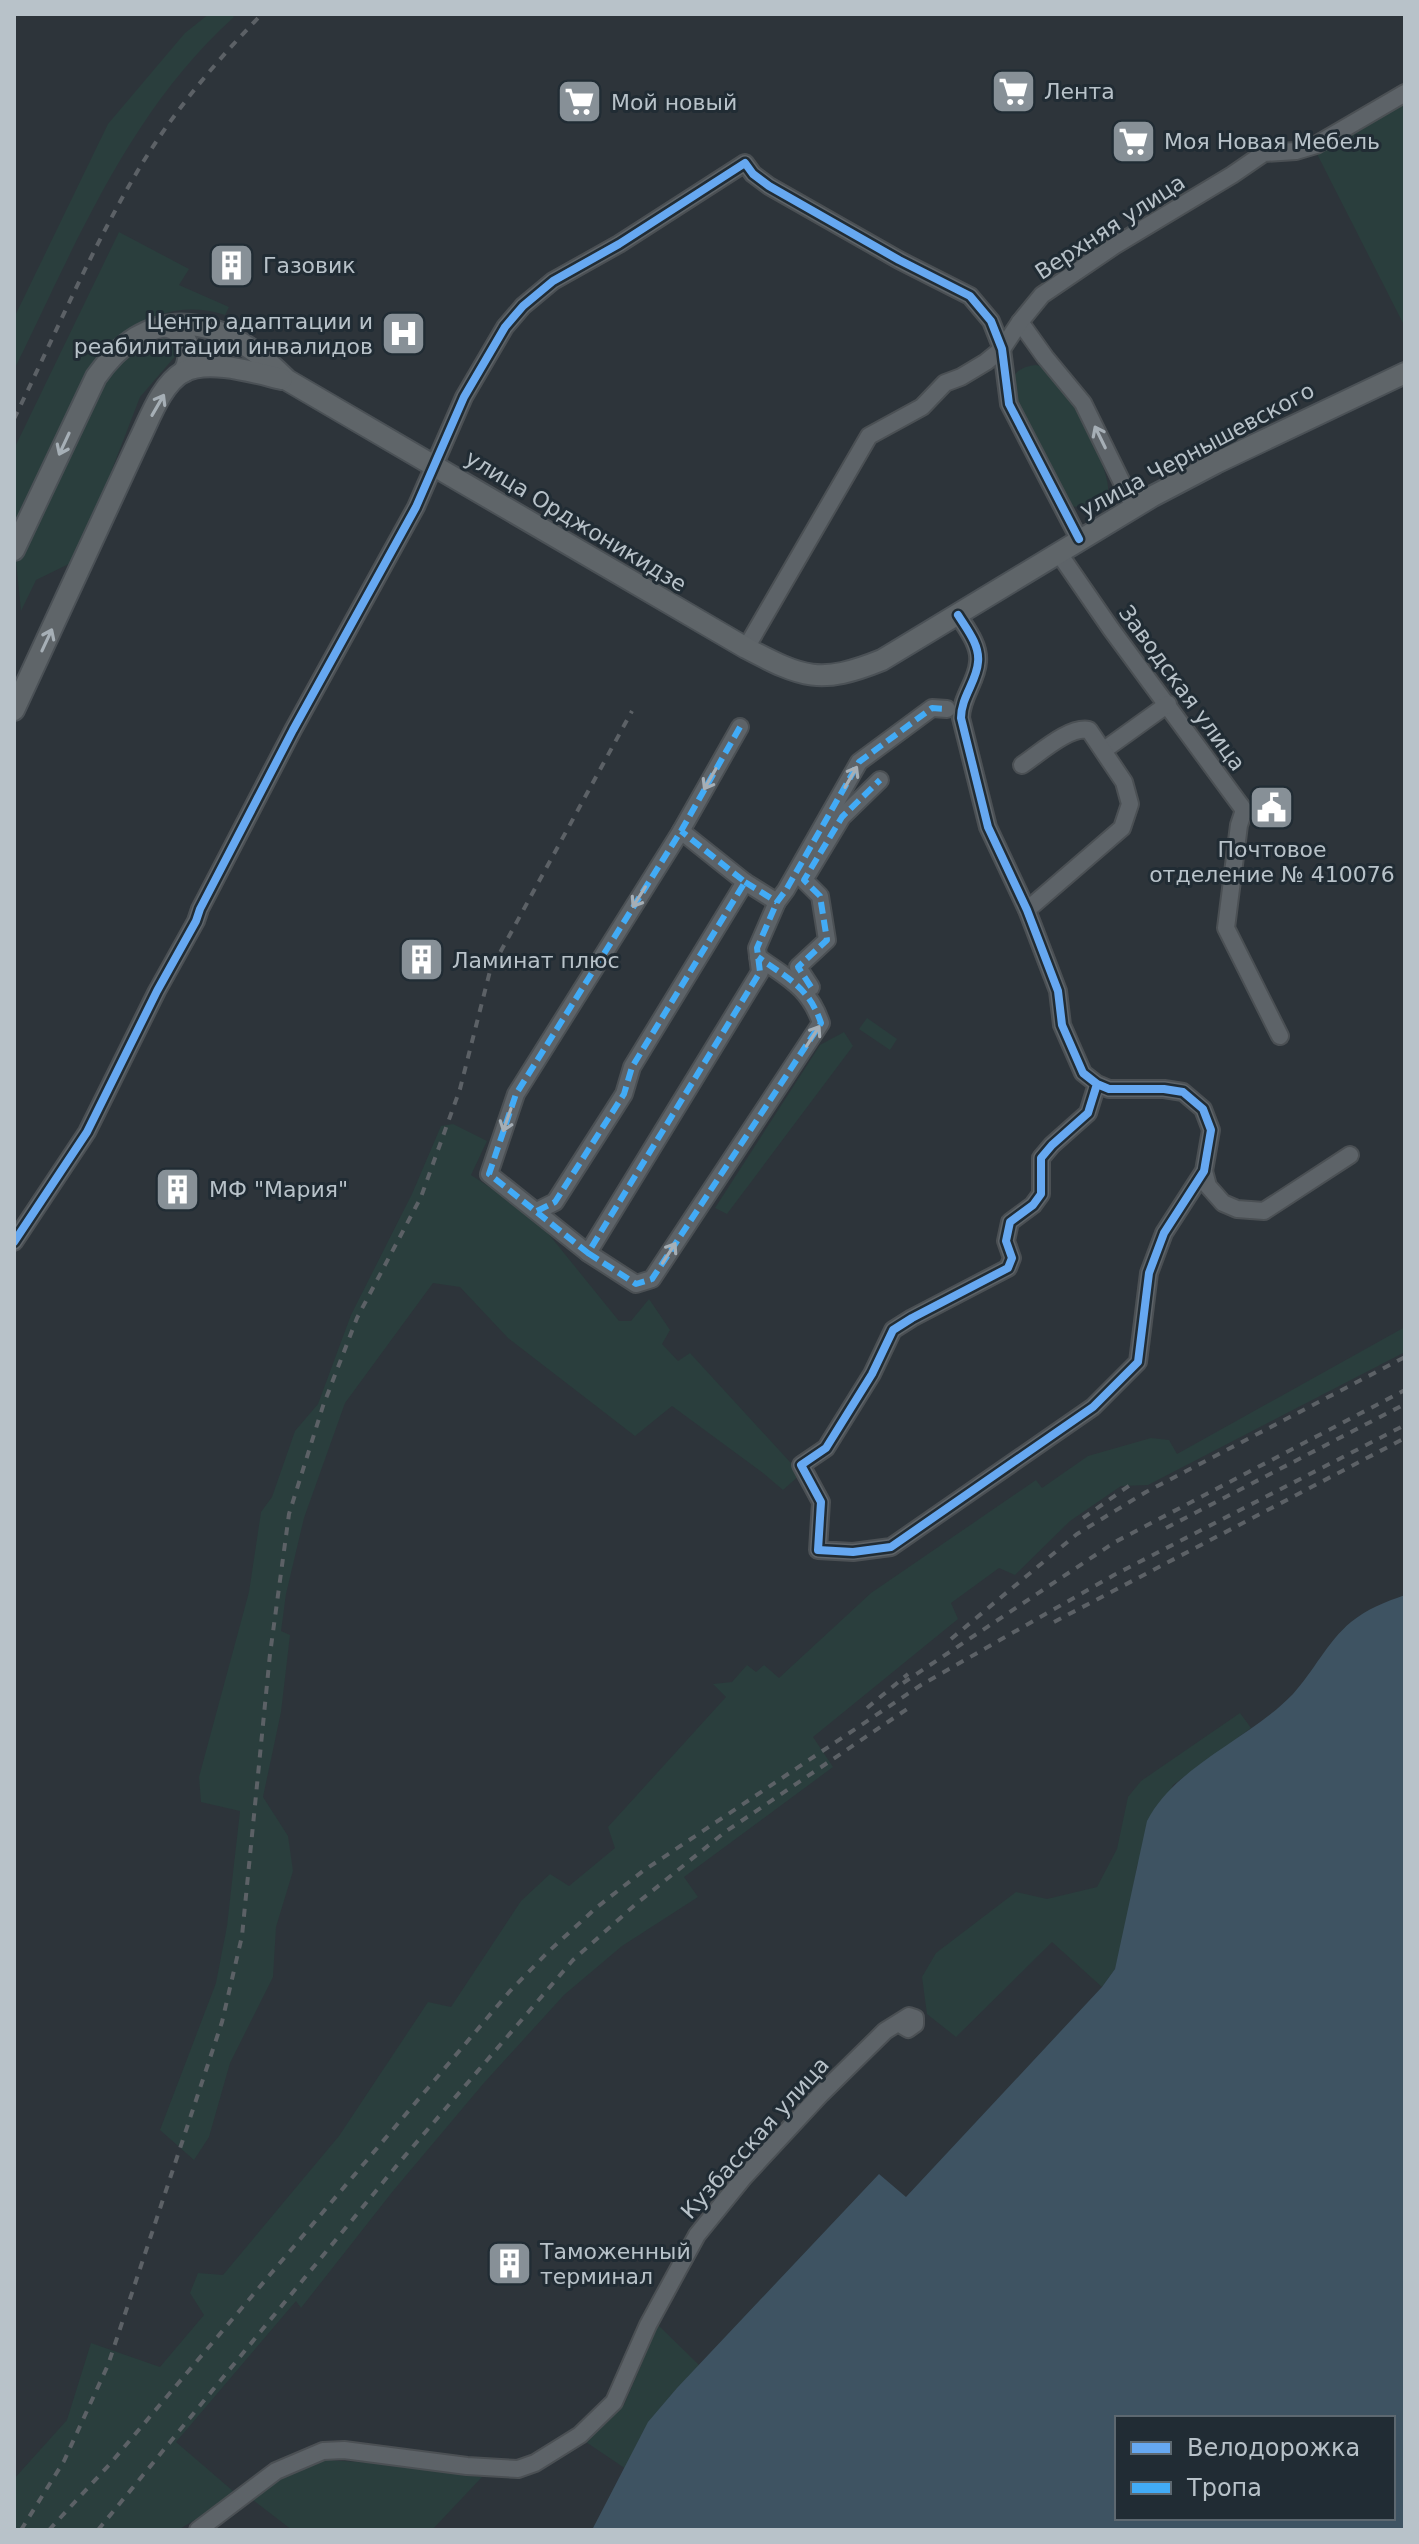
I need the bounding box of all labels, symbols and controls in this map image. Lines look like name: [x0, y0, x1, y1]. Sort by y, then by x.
supermarket icon: Лента: [989, 67, 1037, 115]
supermarket icon: Мой новый: [556, 78, 604, 126]
place label: Лента: [1044, 79, 1115, 104]
place label: Мой новый: [611, 90, 737, 115]
supermarket icon: Моя Новая Мебель: [1109, 117, 1157, 165]
place label: Моя Новая Мебель: [1164, 129, 1380, 154]
street label: Верхняя улица: [1031, 169, 1189, 285]
building icon: Газовик: [208, 241, 256, 289]
place label: Газовик: [263, 253, 356, 278]
place label: Центр адаптации и реабилитации инвалидов: [74, 309, 373, 359]
hospital icon: Центр адаптации и реабилитации инвалидов: [380, 310, 428, 358]
street label: улица Чернышевского: [1076, 378, 1318, 522]
one-way arrow: [150, 394, 166, 417]
one-way arrow: [1092, 425, 1107, 449]
one-way arrow: [56, 432, 71, 456]
street label: улица Орджоникидзе: [461, 445, 691, 597]
street label: Заводская улица: [1114, 600, 1250, 776]
one-way arrow: [40, 628, 55, 652]
one-way arrow: [844, 765, 859, 789]
one-way arrow: [702, 766, 717, 790]
public building icon: Почтовое отделение № 410076: [1248, 784, 1296, 832]
place label: Почтовое отделение № 410076: [1149, 837, 1395, 887]
one-way arrow: [631, 885, 647, 908]
building icon: Ламинат плюс: [397, 936, 445, 984]
place label: Ламинат плюс: [452, 948, 620, 973]
one-way arrow: [805, 1025, 821, 1047]
one-way arrow: [499, 1108, 514, 1133]
building icon: МФ "Мария": [154, 1165, 202, 1213]
place label: МФ "Мария": [209, 1177, 348, 1202]
one-way arrow: [661, 1242, 678, 1264]
street label: Кузбасская улица: [676, 2052, 834, 2224]
place label: Таможенный терминал: [539, 2239, 691, 2289]
building icon: Таможенный терминал: [485, 2240, 533, 2288]
legend: [1115, 2416, 1395, 2520]
text: Велодорожка: [1187, 2434, 1360, 2462]
text: Тропа: [1186, 2474, 1262, 2502]

